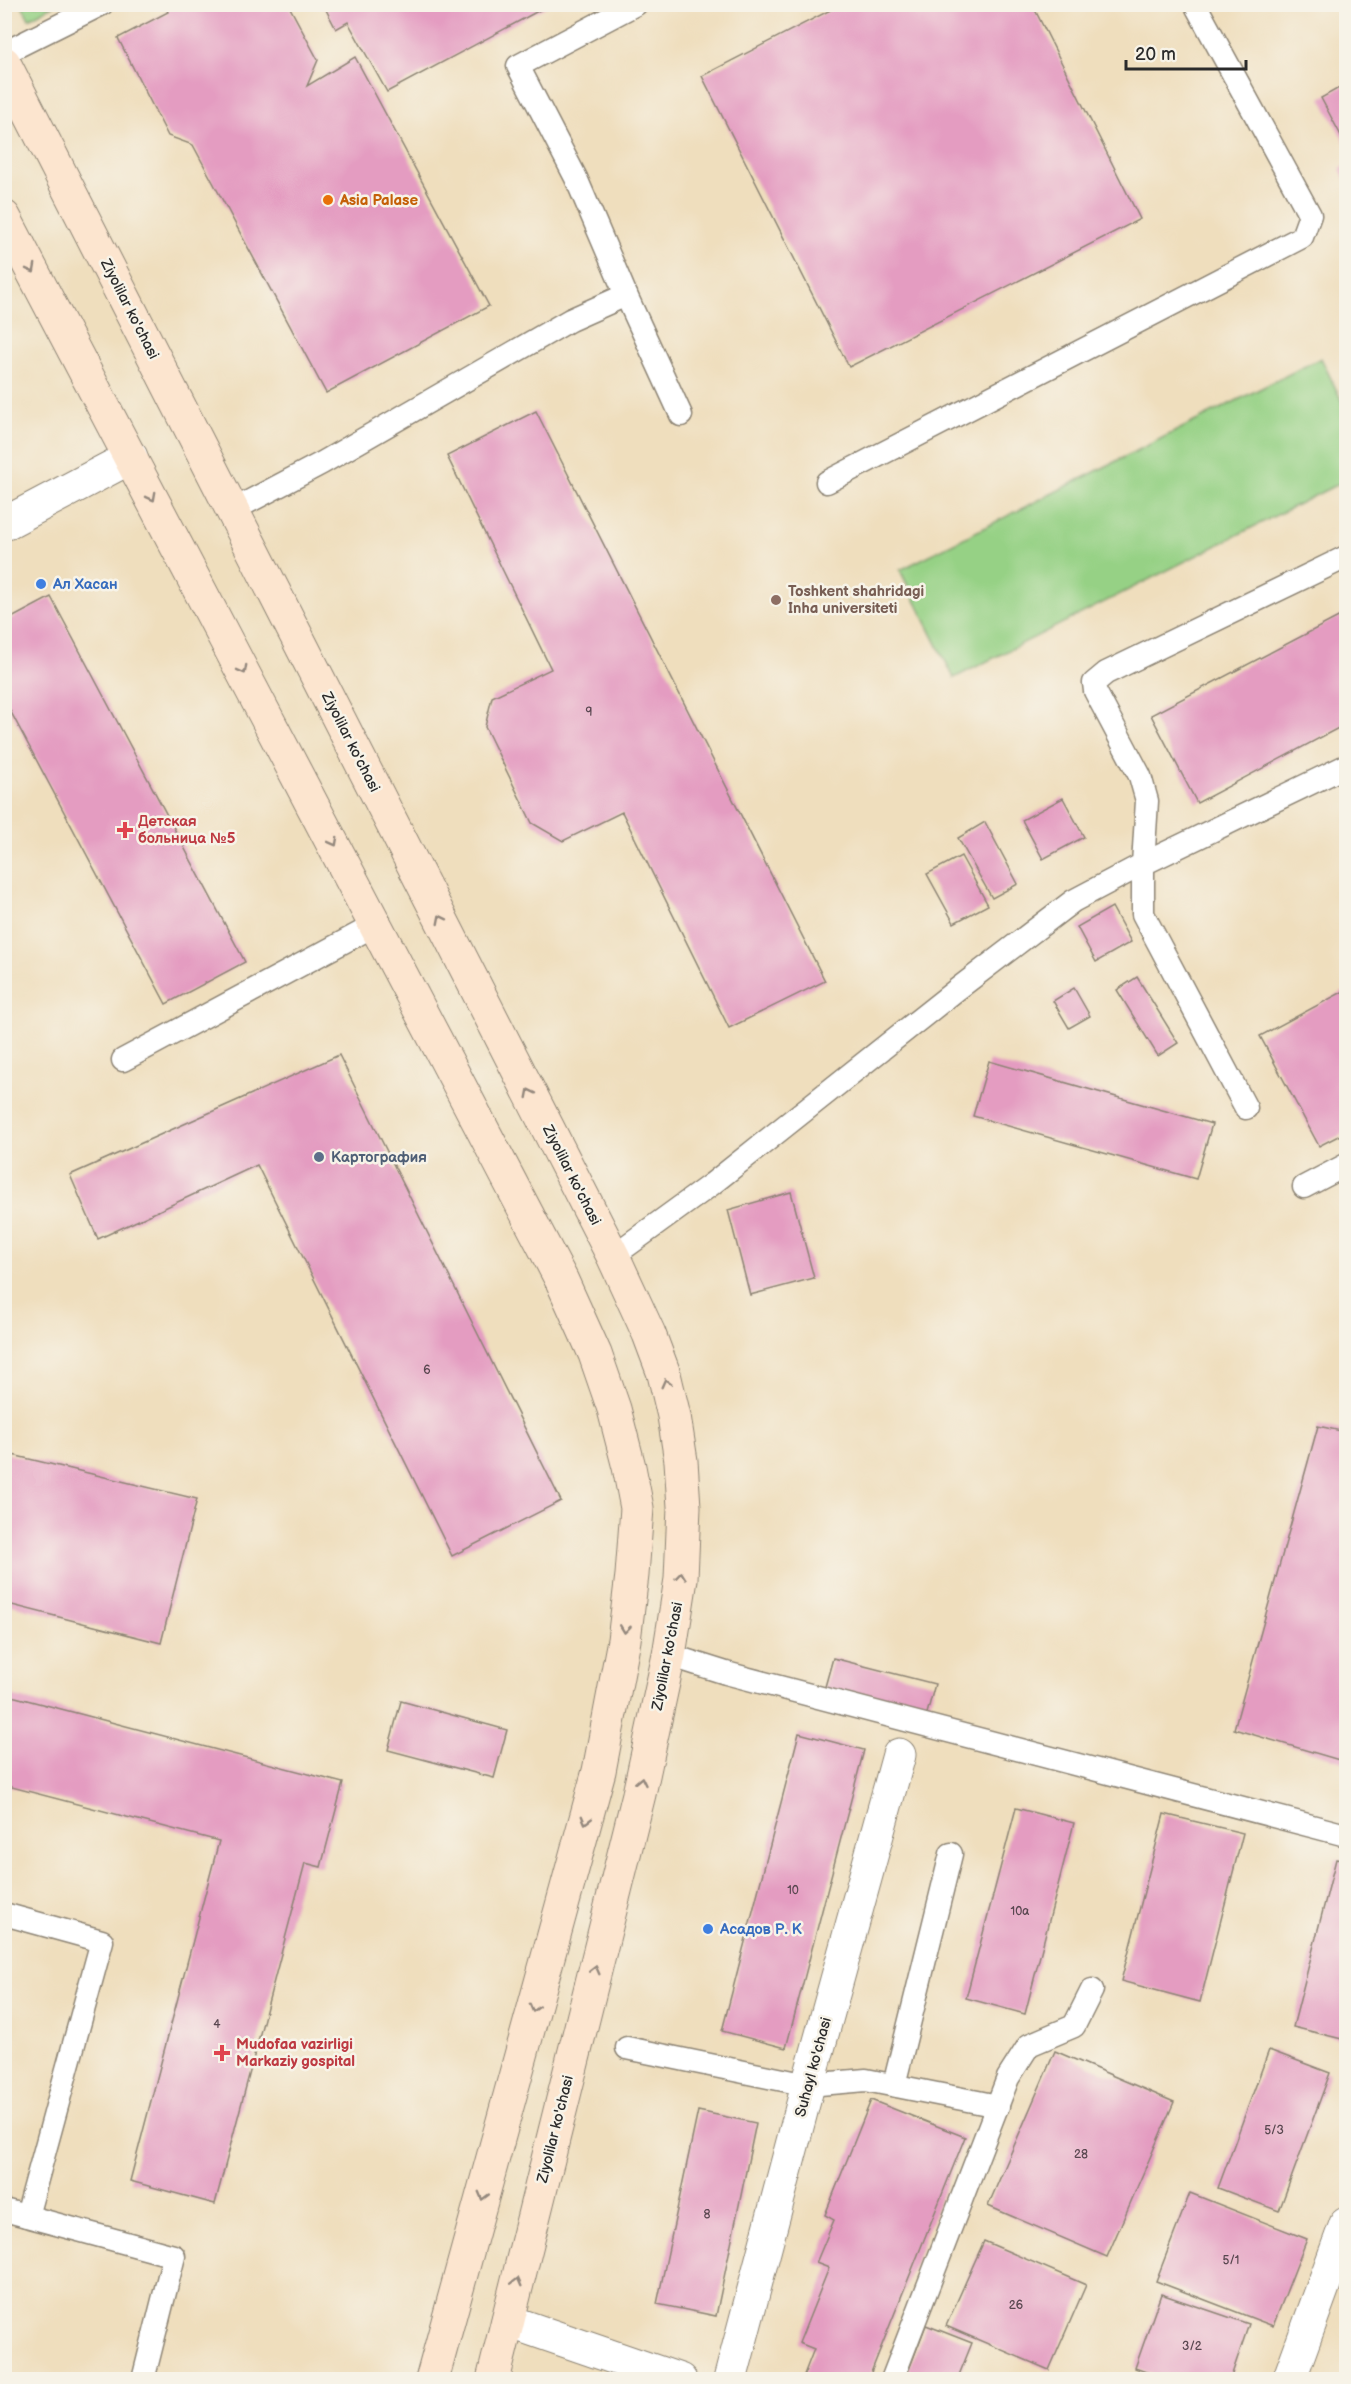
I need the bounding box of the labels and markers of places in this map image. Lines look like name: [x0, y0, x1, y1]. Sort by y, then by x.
place label: Asia Palase: [339, 191, 418, 210]
marker: Asia Palase: [321, 193, 335, 207]
place label: Ал Хасан: [52, 575, 118, 594]
marker: Ал Хасан: [34, 577, 48, 591]
place label: Toshkent shahridagi Inha universiteti: [788, 582, 924, 618]
marker: Toshkent shahridagi Inha universiteti: [769, 593, 783, 607]
place label: Детская больница №5: [138, 812, 236, 848]
marker: Детская больница №5: [116, 821, 134, 839]
place label: Картография: [331, 1148, 427, 1167]
marker: Картография: [312, 1150, 326, 1164]
place label: Асадов Р. К: [719, 1920, 803, 1939]
marker: Асадов Р. К: [701, 1922, 715, 1936]
place label: Mudofaa vazirligi Markaziy gospital: [236, 2035, 355, 2071]
marker: Mudofaa vazirligi Markaziy gospital: [213, 2044, 231, 2062]

